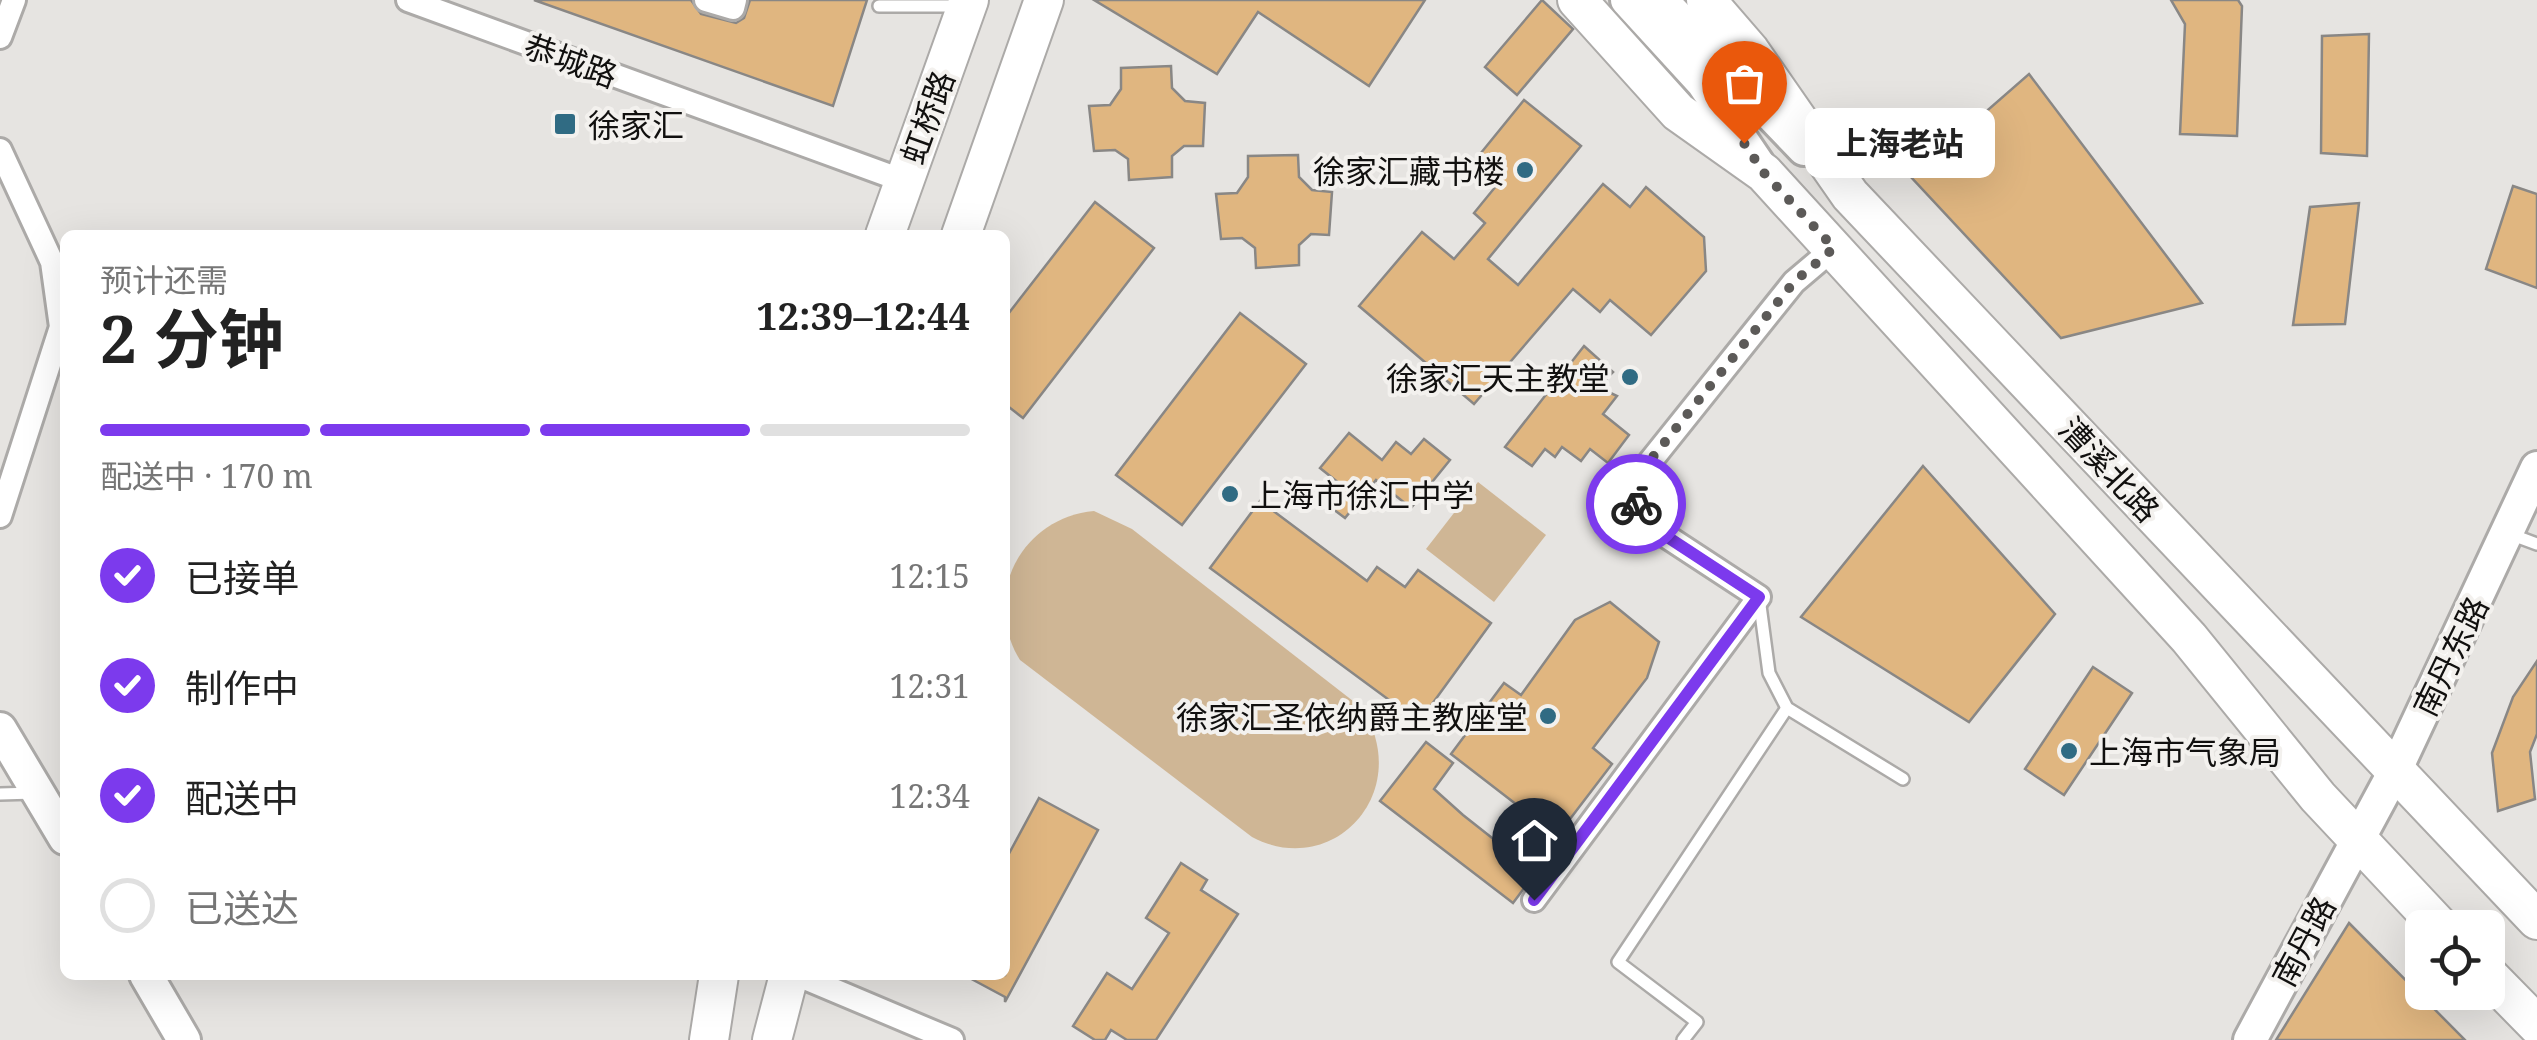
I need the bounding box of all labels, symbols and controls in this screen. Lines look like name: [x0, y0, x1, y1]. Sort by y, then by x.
street label: 恭城路: [519, 23, 623, 97]
pin: [1702, 41, 1787, 144]
icon: bag: [1717, 56, 1772, 111]
street label: 虹桥路: [890, 65, 964, 169]
place label: 徐家汇: [588, 103, 684, 146]
callout: 上海老站: [1804, 108, 1994, 178]
marker: 徐家汇: [552, 111, 578, 137]
text: 上海老站: [1836, 121, 1964, 164]
place label: 徐家汇藏书楼: [1313, 149, 1505, 192]
marker: 徐家汇藏书楼: [1514, 159, 1536, 181]
text: 预计还需: [100, 258, 228, 301]
text: 12:39–12:44: [756, 289, 970, 341]
text: 2 分钟: [100, 294, 284, 382]
place label: 徐家汇天主教堂: [1386, 356, 1610, 399]
marker: 徐家汇天主教堂: [1619, 366, 1641, 388]
street label: 漕溪北路: [2051, 408, 2169, 530]
text: 配送中 · 170 m: [100, 454, 313, 497]
courier: [1586, 454, 1686, 554]
place label: 上海市徐汇中学: [1250, 473, 1474, 516]
icon: bike: [1609, 477, 1664, 532]
marker: 上海市徐汇中学: [1219, 483, 1241, 505]
icon: check: [100, 548, 155, 603]
text: 已接单: [185, 551, 299, 603]
text: 12:15: [889, 554, 970, 597]
street label: 南丹东路: [2403, 589, 2497, 723]
icon: check: [100, 658, 155, 713]
text: 制作中: [185, 661, 299, 713]
text: 12:31: [889, 664, 970, 707]
place label: 徐家汇圣依纳爵主教座堂: [1176, 695, 1528, 738]
marker: 徐家汇圣依纳爵主教座堂: [1537, 705, 1559, 727]
place label: 上海市气象局: [2089, 730, 2281, 773]
marker: 上海市气象局: [2058, 740, 2080, 762]
icon: check: [100, 768, 155, 823]
text: 配送中: [185, 771, 299, 823]
text: 12:34: [889, 774, 970, 817]
pin: [1492, 798, 1577, 901]
icon: home: [1507, 813, 1562, 868]
text: 已送达: [185, 881, 299, 933]
street label: 南丹路: [2261, 889, 2345, 993]
map controls: [2405, 910, 2505, 1010]
button: locate: [2405, 910, 2505, 1010]

